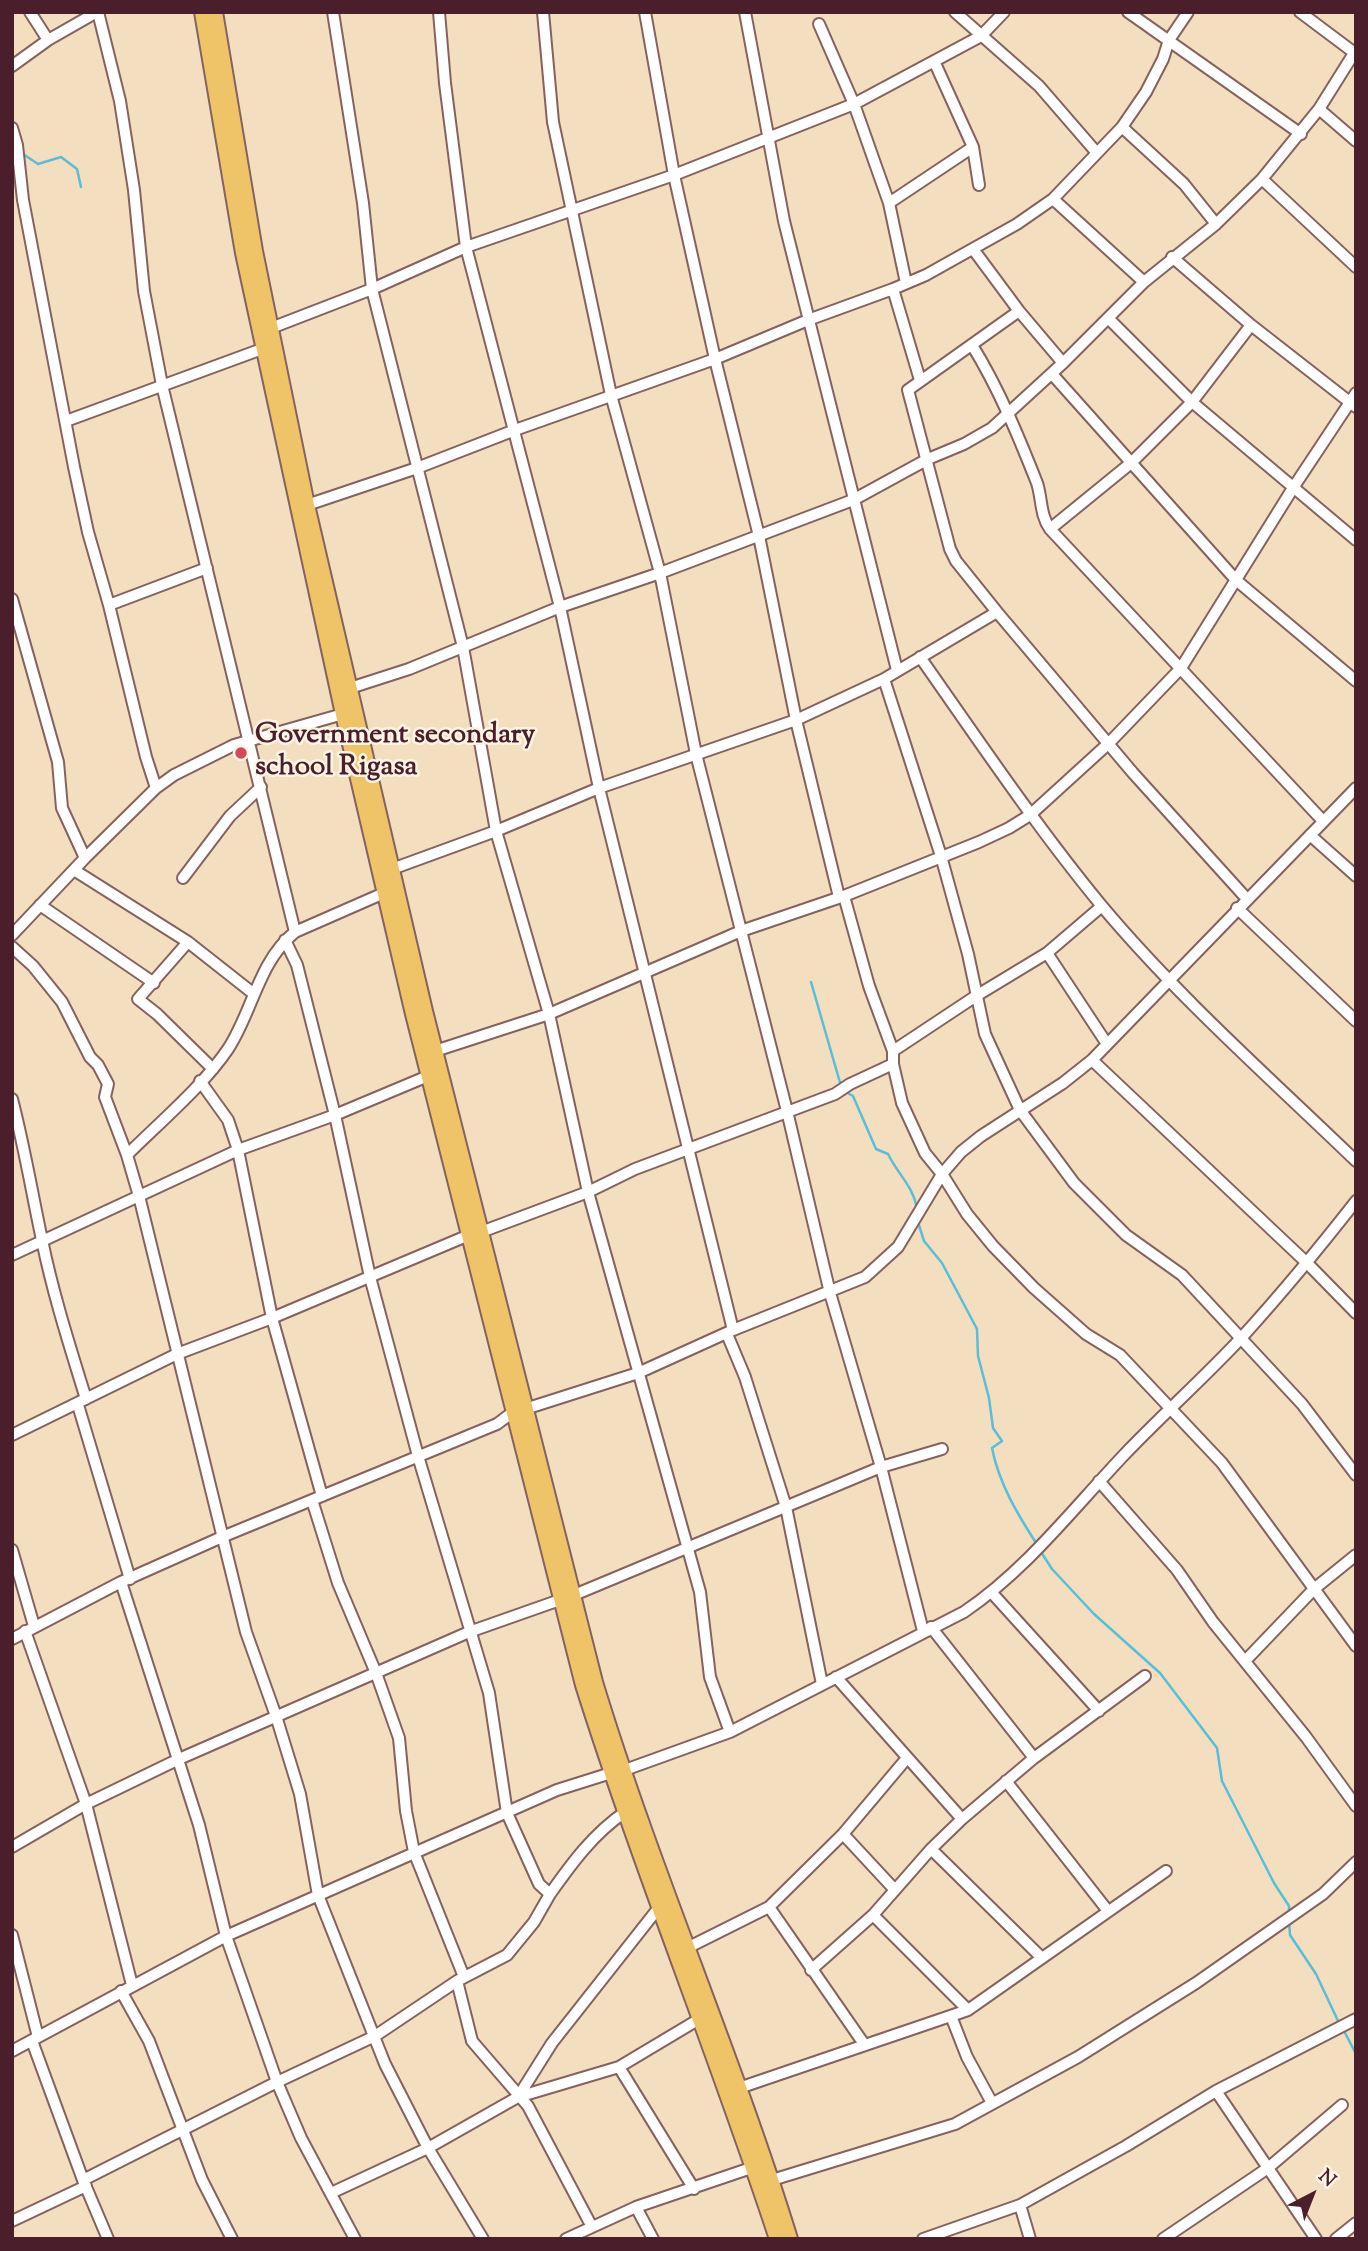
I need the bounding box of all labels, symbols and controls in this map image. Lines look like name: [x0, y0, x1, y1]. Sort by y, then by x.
place label: Government secondary school Rigasa: [255, 720, 535, 786]
marker: Government secondary school Rigasa: [233, 745, 249, 761]
north arrow: [1277, 2160, 1347, 2230]
text: N: [1312, 2164, 1341, 2194]

